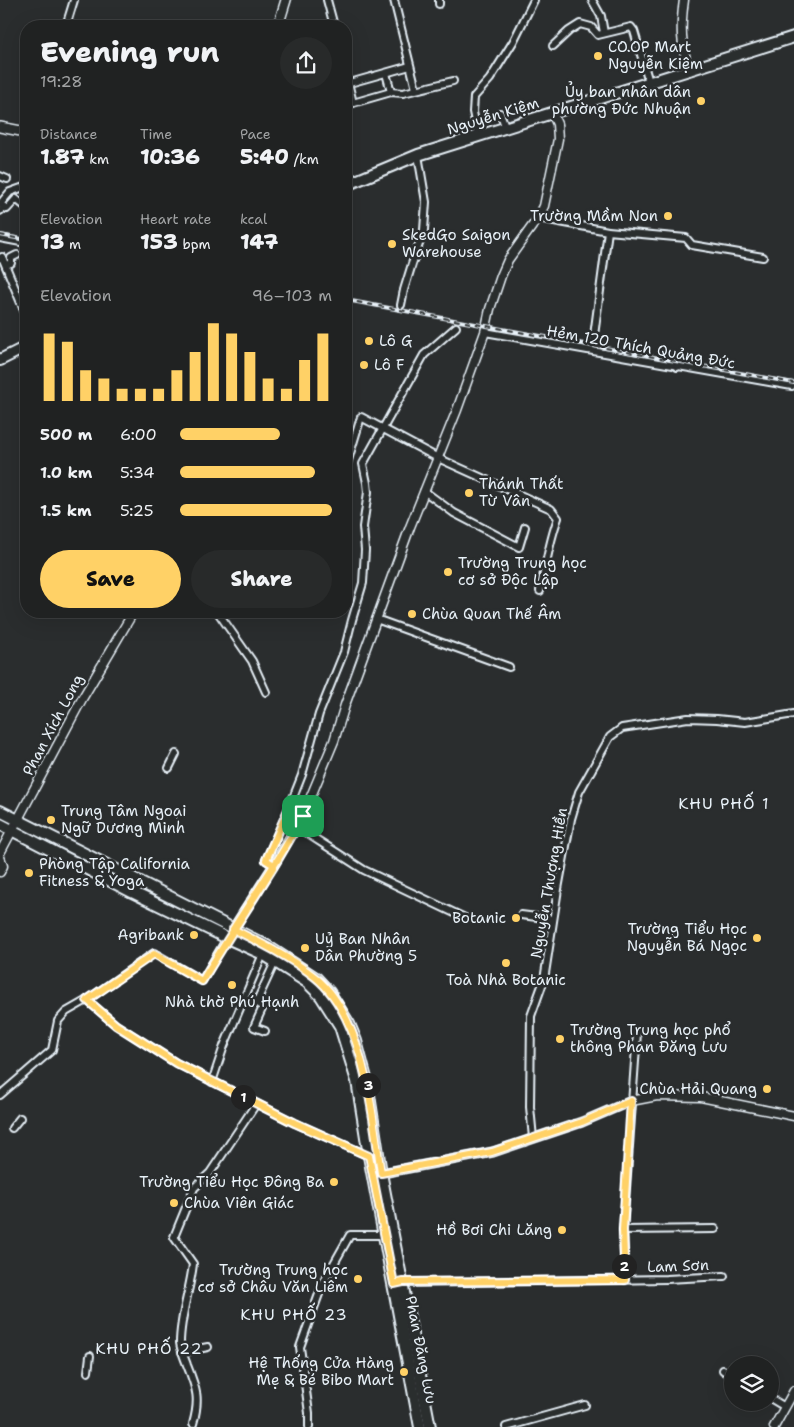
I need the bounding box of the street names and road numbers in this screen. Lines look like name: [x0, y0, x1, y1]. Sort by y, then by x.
street label: Nguyễn Kiệm: [445, 93, 541, 139]
street label: Hẻm 120 Thích Quảng Đức: [545, 321, 737, 373]
street label: Phan Xích Long: [18, 671, 88, 779]
street label: Nguyễn Thượng Hiền: [526, 806, 572, 960]
street label: Lam Sơn: [647, 1255, 709, 1277]
street label: Phan Đăng Lưu: [401, 1294, 441, 1406]

